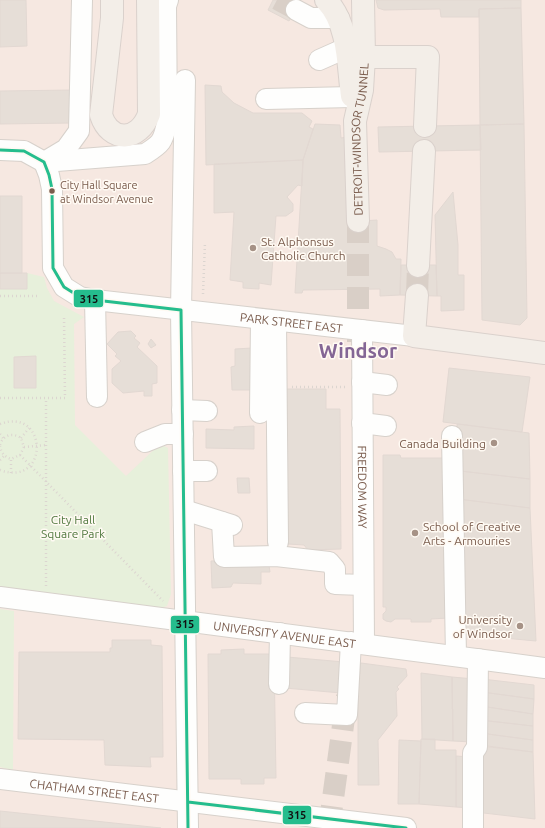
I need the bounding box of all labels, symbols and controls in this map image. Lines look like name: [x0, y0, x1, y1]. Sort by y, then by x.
street label: DETROIT-WINDSOR TUNNEL: [348, 63, 370, 216]
place label: City Hall Square at Windsor Avenue: [60, 179, 153, 205]
marker: City Hall Square at Windsor Avenue: [47, 186, 57, 196]
place label: St. Alphonsus Catholic Church: [261, 235, 346, 262]
marker: St. Alphonsus Catholic Church: [248, 243, 258, 253]
line badge: 315: [73, 289, 104, 308]
text: 315: [80, 293, 98, 305]
street label: PARK STREET EAST: [239, 310, 344, 334]
district label: Windsor: [319, 339, 398, 362]
place label: Canada Building: [399, 437, 486, 450]
marker: Canada Building: [489, 438, 499, 448]
street label: FREEDOM WAY: [356, 445, 370, 529]
park label: City Hall Square Park: [41, 513, 105, 540]
place label: School of Creative Arts - Armouries: [423, 520, 521, 547]
marker: School of Creative Arts - Armouries: [410, 528, 420, 538]
place label: University of Windsor: [453, 613, 512, 640]
line badge: 315: [170, 615, 200, 634]
text: 315: [176, 618, 194, 630]
street label: UNIVERSITY AVENUE EAST: [213, 618, 357, 650]
marker: University of Windsor: [515, 621, 525, 631]
street label: CHATHAM STREET EAST: [29, 776, 160, 805]
line badge: 315: [282, 805, 312, 825]
text: 315: [288, 809, 306, 821]

